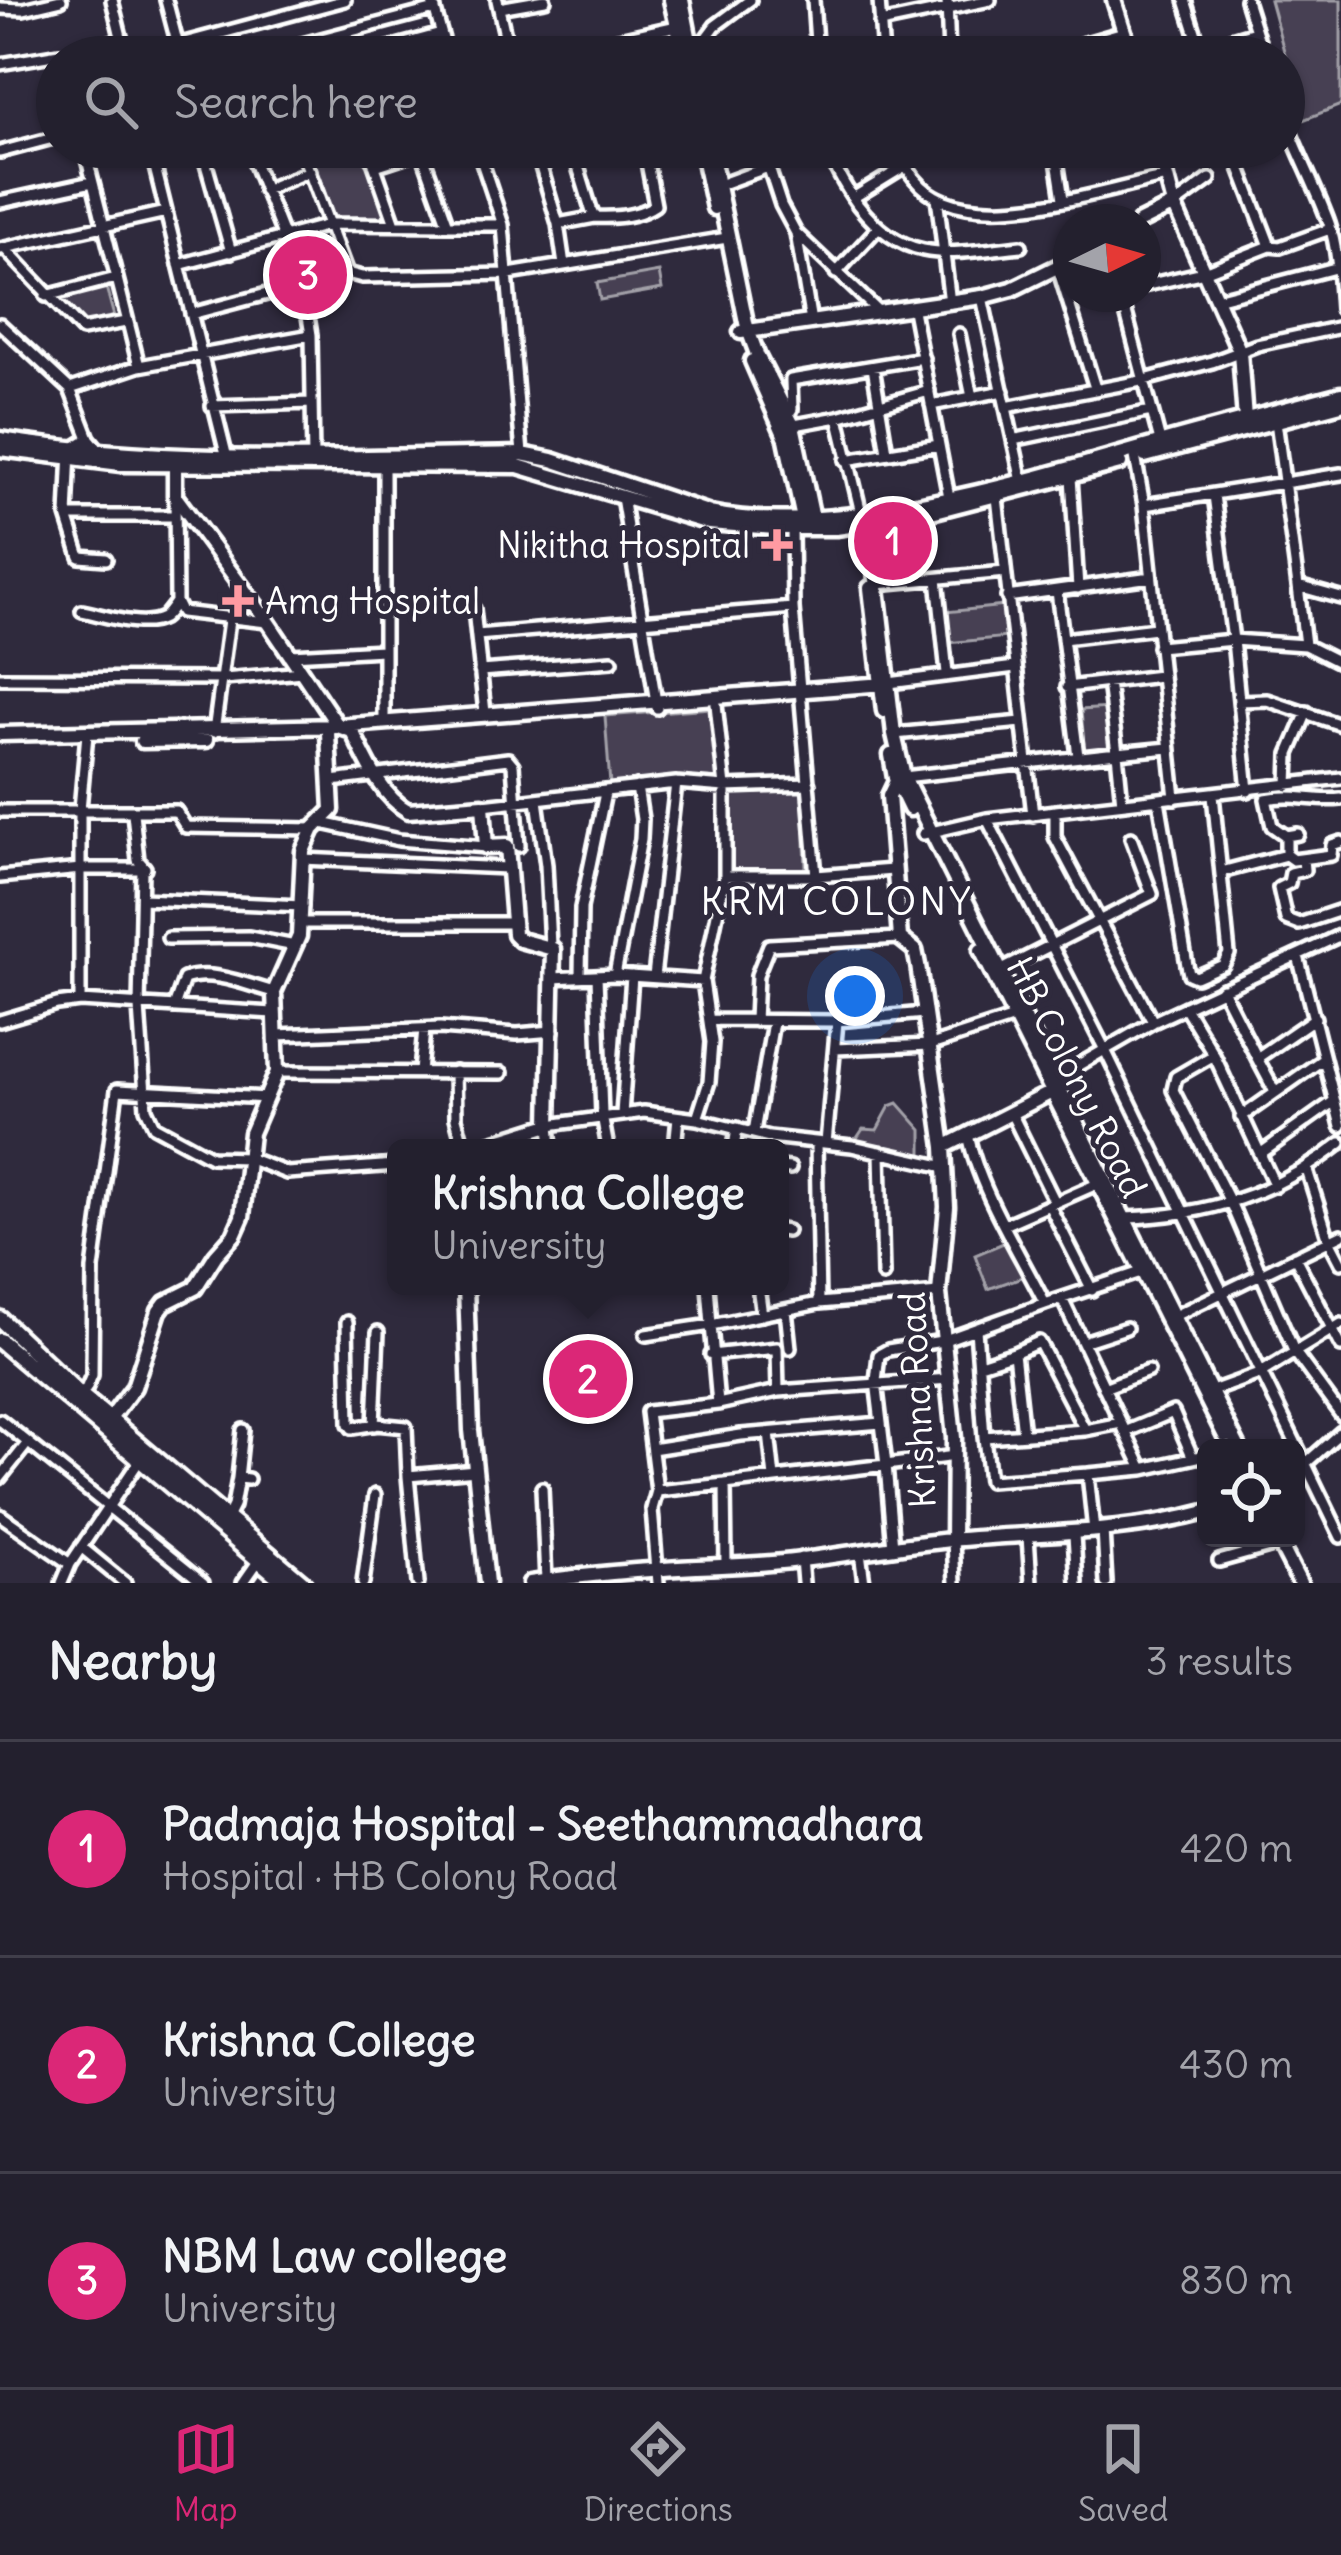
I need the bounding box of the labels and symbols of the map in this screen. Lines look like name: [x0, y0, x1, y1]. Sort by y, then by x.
north arrow: [1053, 204, 1161, 312]
pin: 3: [269, 230, 347, 320]
pin: 1: [854, 496, 932, 586]
place label: Nikitha Hospital: [497, 523, 750, 568]
marker: Nikitha Hospital: [761, 529, 793, 561]
place label: Amg Hospital: [265, 579, 480, 624]
marker: Amg Hospital: [222, 585, 254, 617]
district label: KRM COLONY: [700, 877, 974, 926]
street label: HB Colony Road: [997, 949, 1157, 1205]
your location: [825, 966, 885, 1026]
street label: Krishna Road: [889, 1291, 946, 1509]
pin: 2: [549, 1334, 627, 1424]

